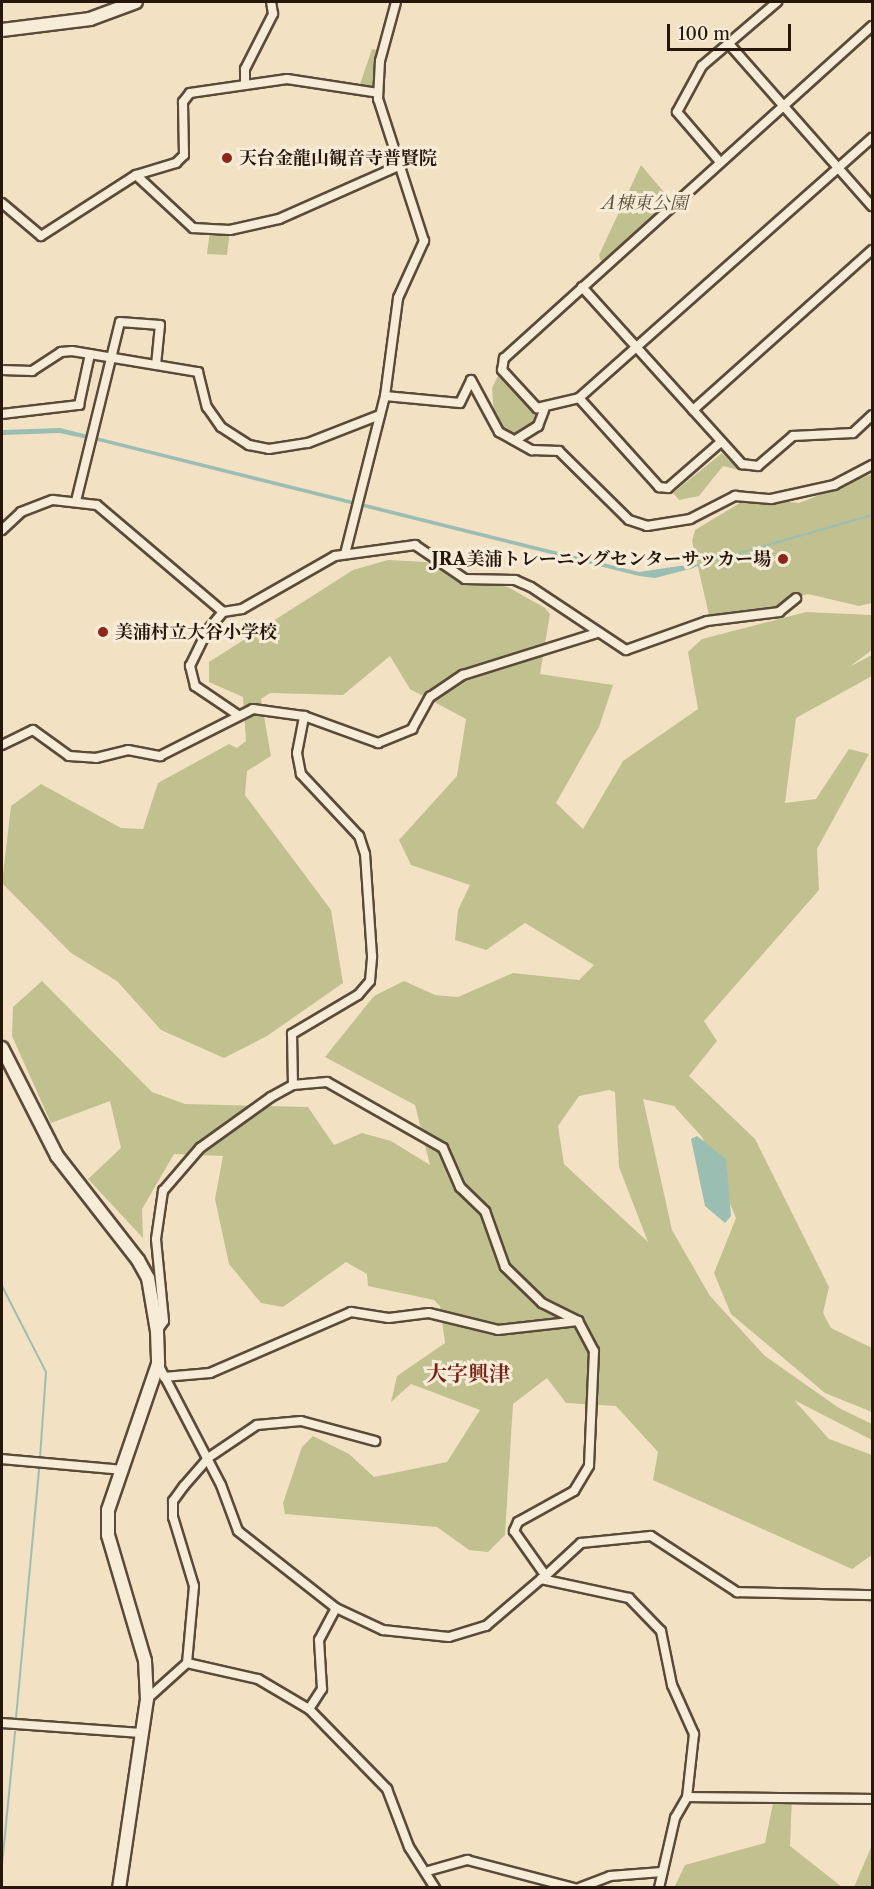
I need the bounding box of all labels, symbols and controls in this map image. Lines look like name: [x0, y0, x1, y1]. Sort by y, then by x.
scale bar: [670, 12, 794, 50]
text: 100 m: [678, 23, 730, 45]
place label: 天台金龍山観音寺普賢院: [239, 147, 437, 169]
marker: 天台金龍山観音寺普賢院: [220, 151, 234, 165]
park label: A棟東公園: [602, 192, 688, 214]
place label: JRA美浦トレーニングセンターサッカー場: [430, 548, 771, 570]
marker: JRA美浦トレーニングセンターサッカー場: [776, 552, 790, 566]
place label: 美浦村立大谷小学校: [115, 621, 277, 643]
marker: 美浦村立大谷小学校: [96, 625, 110, 639]
district label: 大字興津: [426, 1361, 510, 1387]

